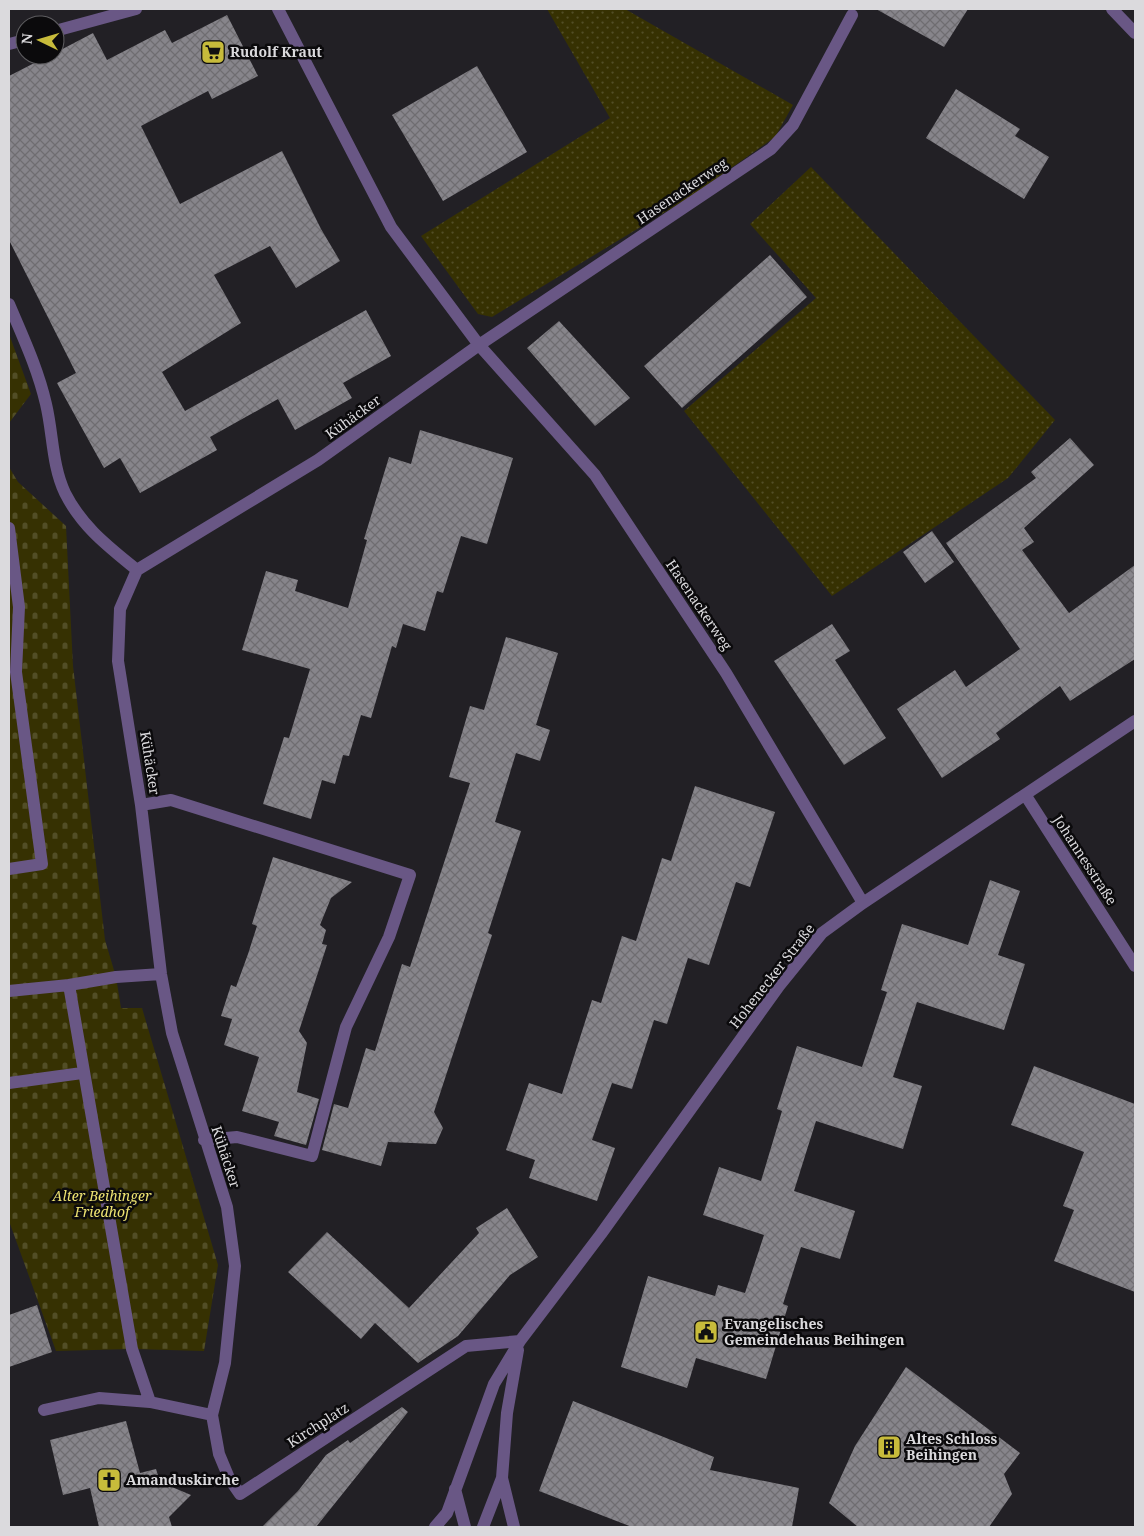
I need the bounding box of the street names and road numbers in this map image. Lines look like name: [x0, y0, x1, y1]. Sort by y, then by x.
street label: Hasenackerweg: [633, 153, 731, 228]
street label: Kühäcker: [321, 390, 385, 443]
street label: Hasenackerweg: [662, 556, 737, 654]
street label: Kühäcker: [136, 730, 165, 796]
street label: Johannesstraße: [1049, 810, 1122, 908]
street label: Hohenecker Straße: [725, 919, 818, 1032]
street label: Kühäcker: [208, 1123, 246, 1191]
street label: Kirchplatz: [283, 1398, 352, 1451]

